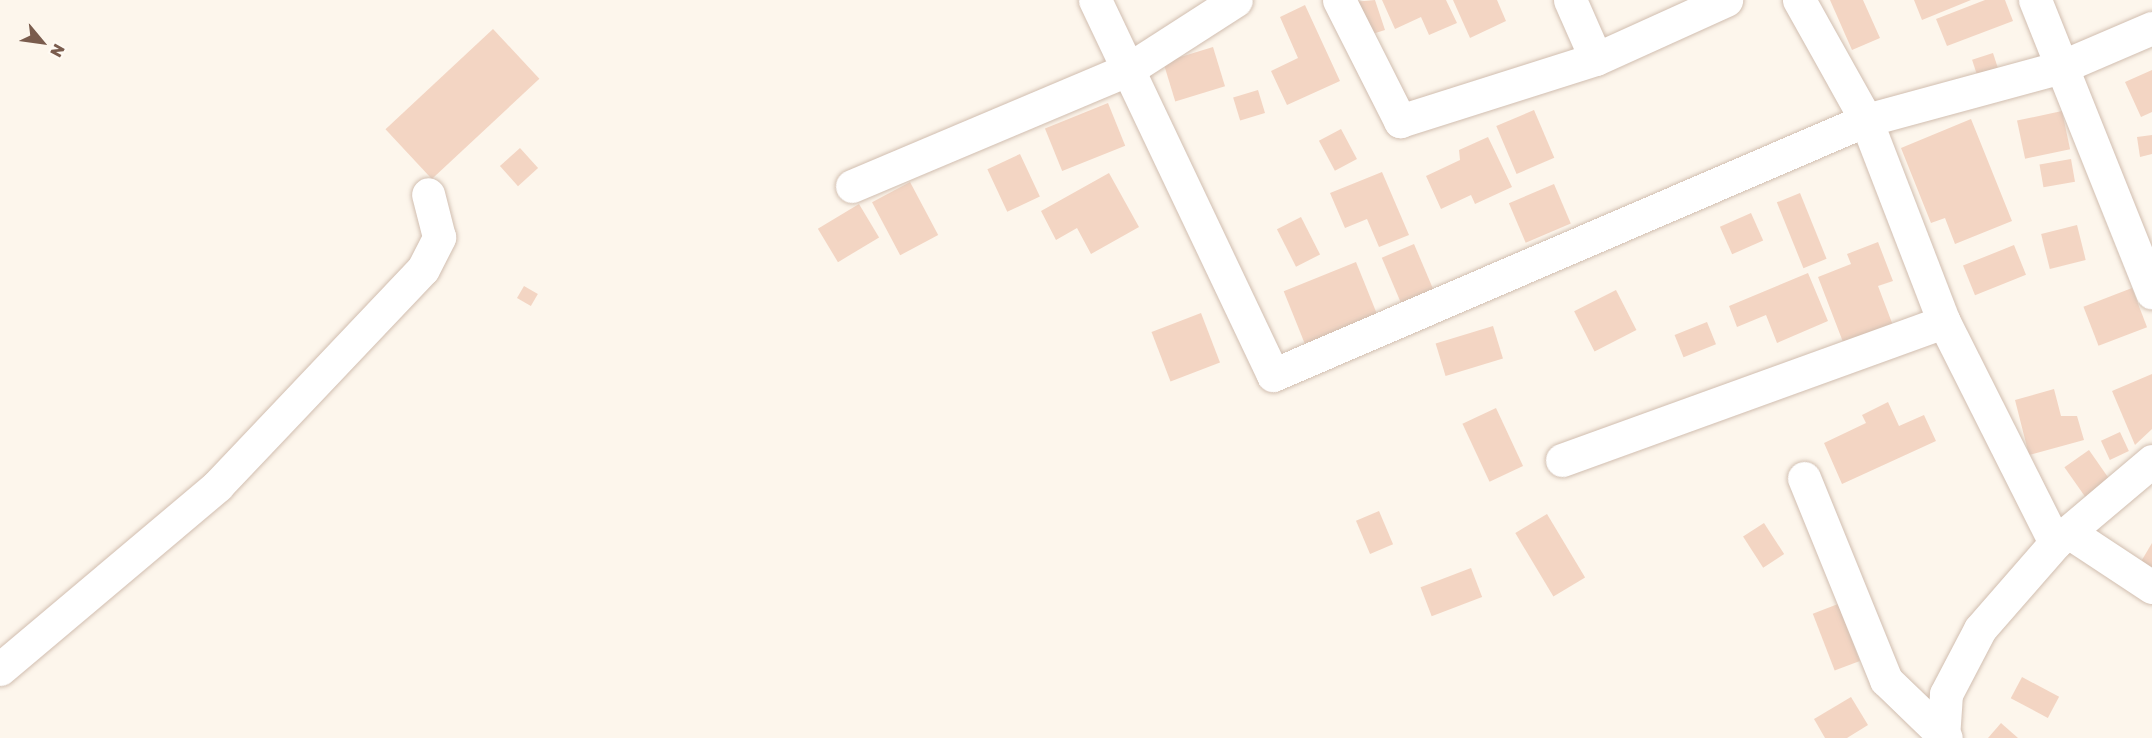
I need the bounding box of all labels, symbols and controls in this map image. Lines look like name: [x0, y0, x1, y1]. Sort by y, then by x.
north arrow: [12, 12, 72, 72]
text: N: [46, 41, 69, 61]

